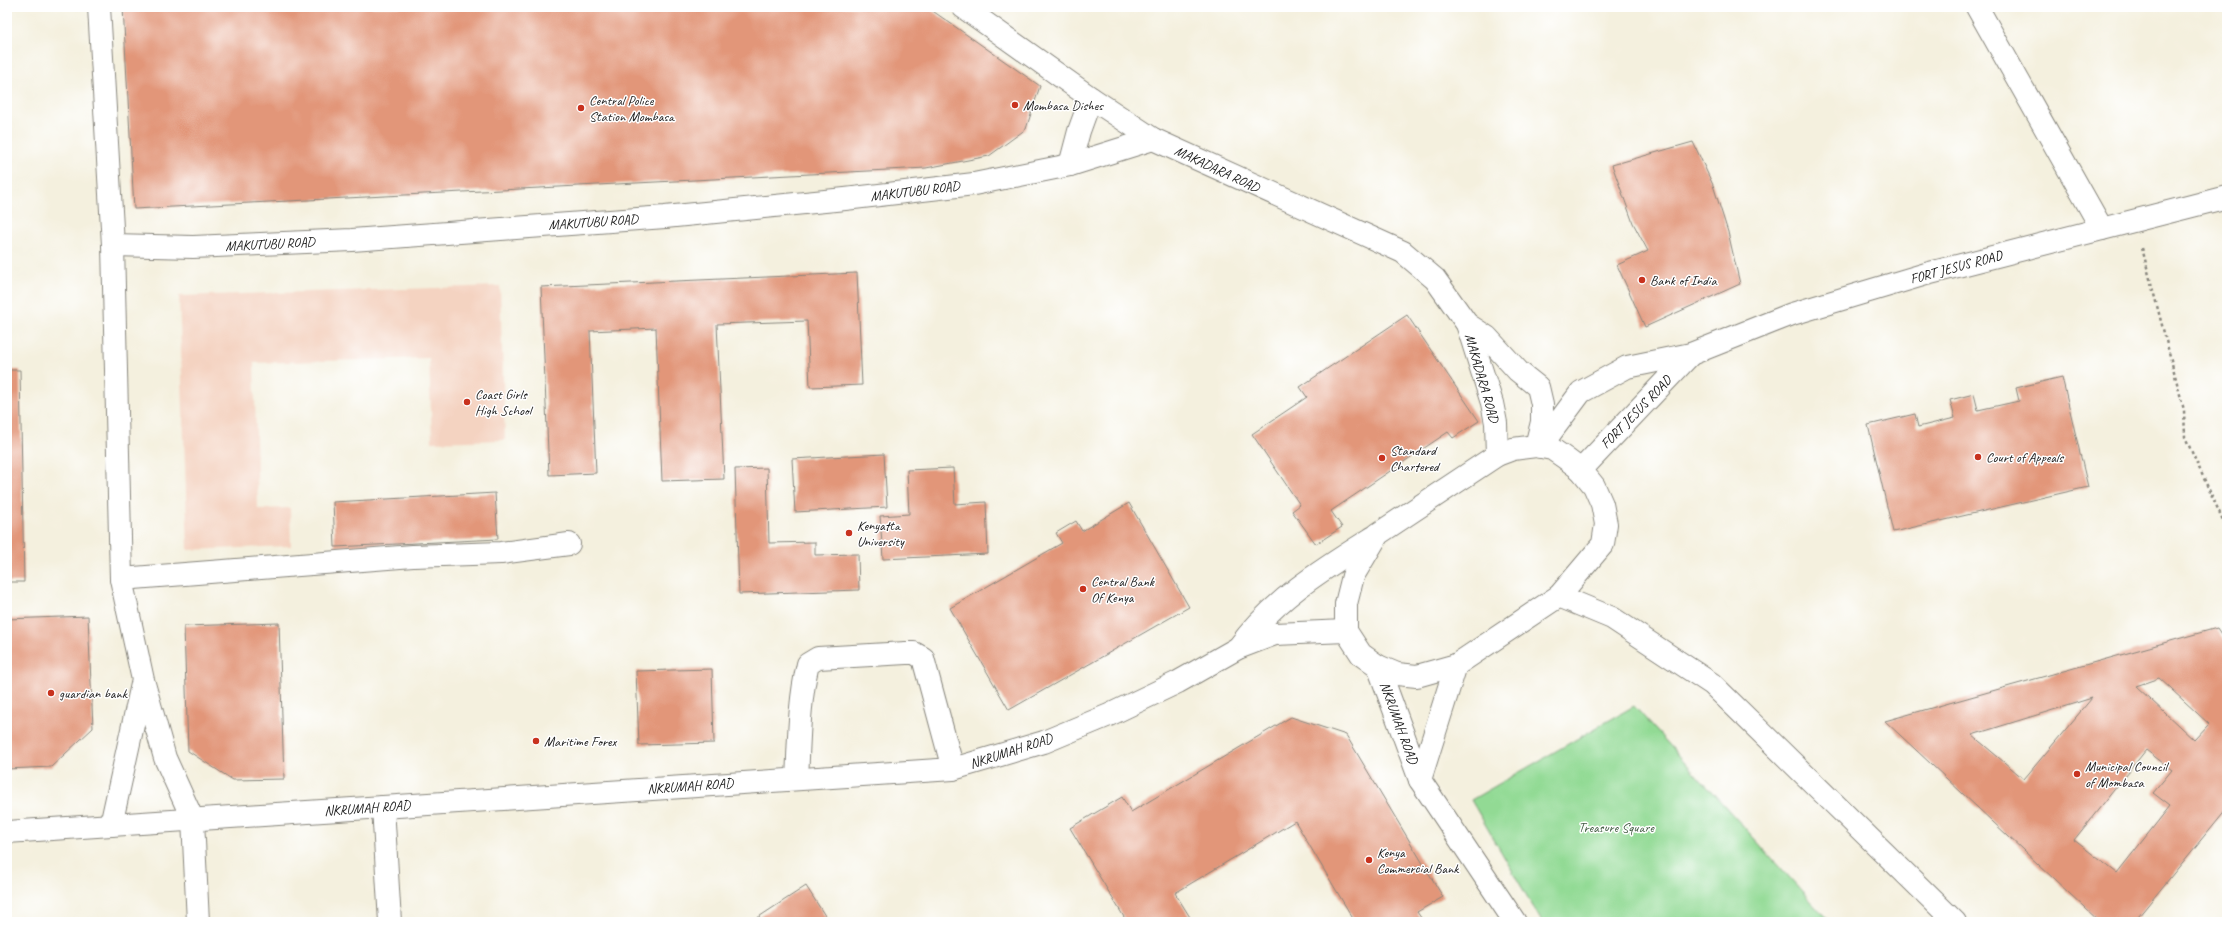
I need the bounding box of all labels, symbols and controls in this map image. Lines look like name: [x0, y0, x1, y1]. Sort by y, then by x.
place label: Central Police Station Mombasa: [589, 92, 675, 125]
place label: Mombasa Dishes: [1023, 97, 1104, 114]
marker: Mombasa Dishes: [1010, 100, 1020, 110]
marker: Central Police Station Mombasa: [576, 103, 586, 113]
street label: MAKADARA ROAD: [1172, 142, 1264, 197]
street label: MAKUTUBU ROAD: [870, 177, 962, 205]
street label: MAKUTUBU ROAD: [548, 210, 640, 234]
street label: MAKUTUBU ROAD: [225, 233, 317, 255]
street label: FORT JESUS ROAD: [1908, 246, 2005, 287]
place label: Bank of India: [1650, 272, 1717, 289]
marker: Bank of India: [1637, 275, 1647, 285]
street label: MAKADARA ROAD: [1461, 332, 1503, 426]
street label: FORT JESUS ROAD: [1597, 371, 1676, 452]
place label: Coast Girls High School: [475, 386, 534, 419]
marker: Coast Girls High School: [462, 397, 472, 407]
place label: Standard Chartered: [1390, 442, 1441, 475]
place label: Court of Appeals: [1986, 449, 2064, 466]
marker: Court of Appeals: [1973, 452, 1983, 462]
marker: Standard Chartered: [1377, 453, 1387, 463]
place label: Kenyatta University: [857, 517, 905, 550]
marker: Kenyatta University: [844, 528, 854, 538]
place label: Central Bank Of Kenya: [1091, 573, 1155, 606]
marker: Central Bank Of Kenya: [1078, 584, 1088, 594]
street label: NKRUMAH ROAD: [1376, 680, 1422, 768]
place label: guardian bank: [59, 685, 129, 702]
marker: guardian bank: [46, 688, 56, 698]
street label: NKRUMAH ROAD: [967, 729, 1056, 772]
place label: Maritime Forex: [544, 733, 617, 750]
marker: Maritime Forex: [531, 736, 541, 746]
place label: Municipal Council of Mombasa: [2085, 758, 2170, 791]
marker: Municipal Council of Mombasa: [2072, 769, 2082, 779]
street label: NKRUMAH ROAD: [646, 774, 735, 797]
street label: NKRUMAH ROAD: [323, 796, 412, 819]
park label: Treasure Square: [1578, 819, 1655, 836]
place label: Kenya Commercial Bank: [1377, 844, 1460, 877]
marker: Kenya Commercial Bank: [1364, 855, 1374, 865]

